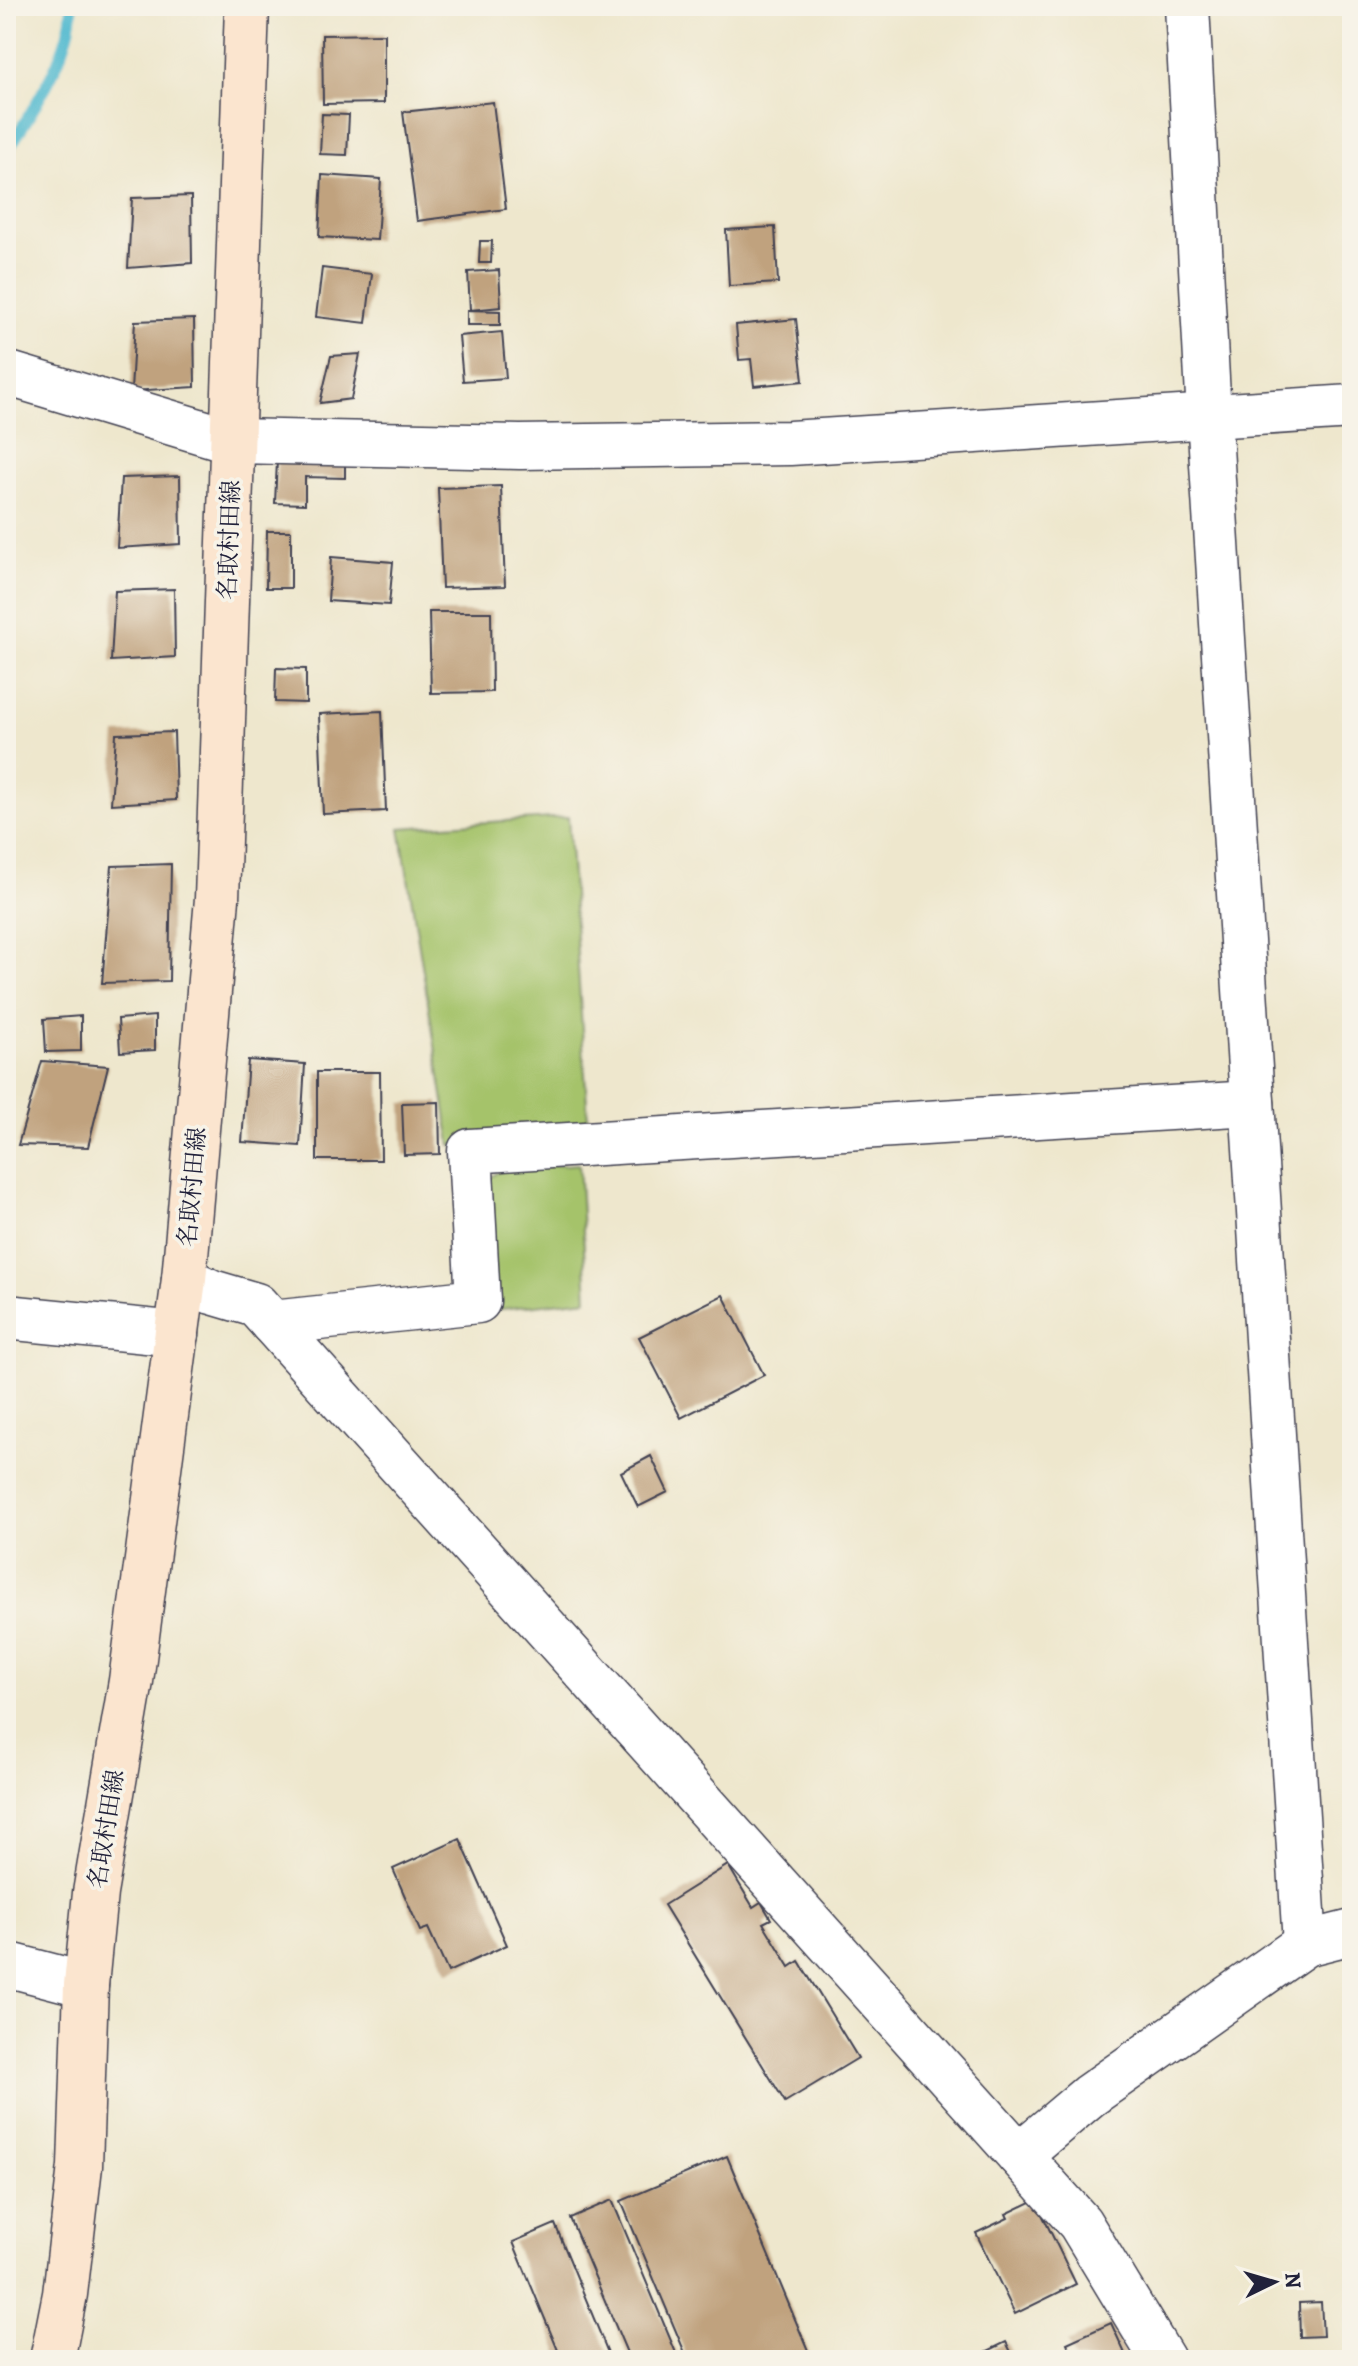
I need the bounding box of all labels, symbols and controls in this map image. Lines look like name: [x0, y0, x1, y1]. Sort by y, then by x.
street label: 名取村田線: [211, 479, 247, 601]
street label: 名取村田線: [171, 1126, 213, 1248]
street label: 名取村田線: [81, 1767, 131, 1891]
north arrow: [1234, 2242, 1314, 2322]
text: N: [1277, 2271, 1309, 2290]

